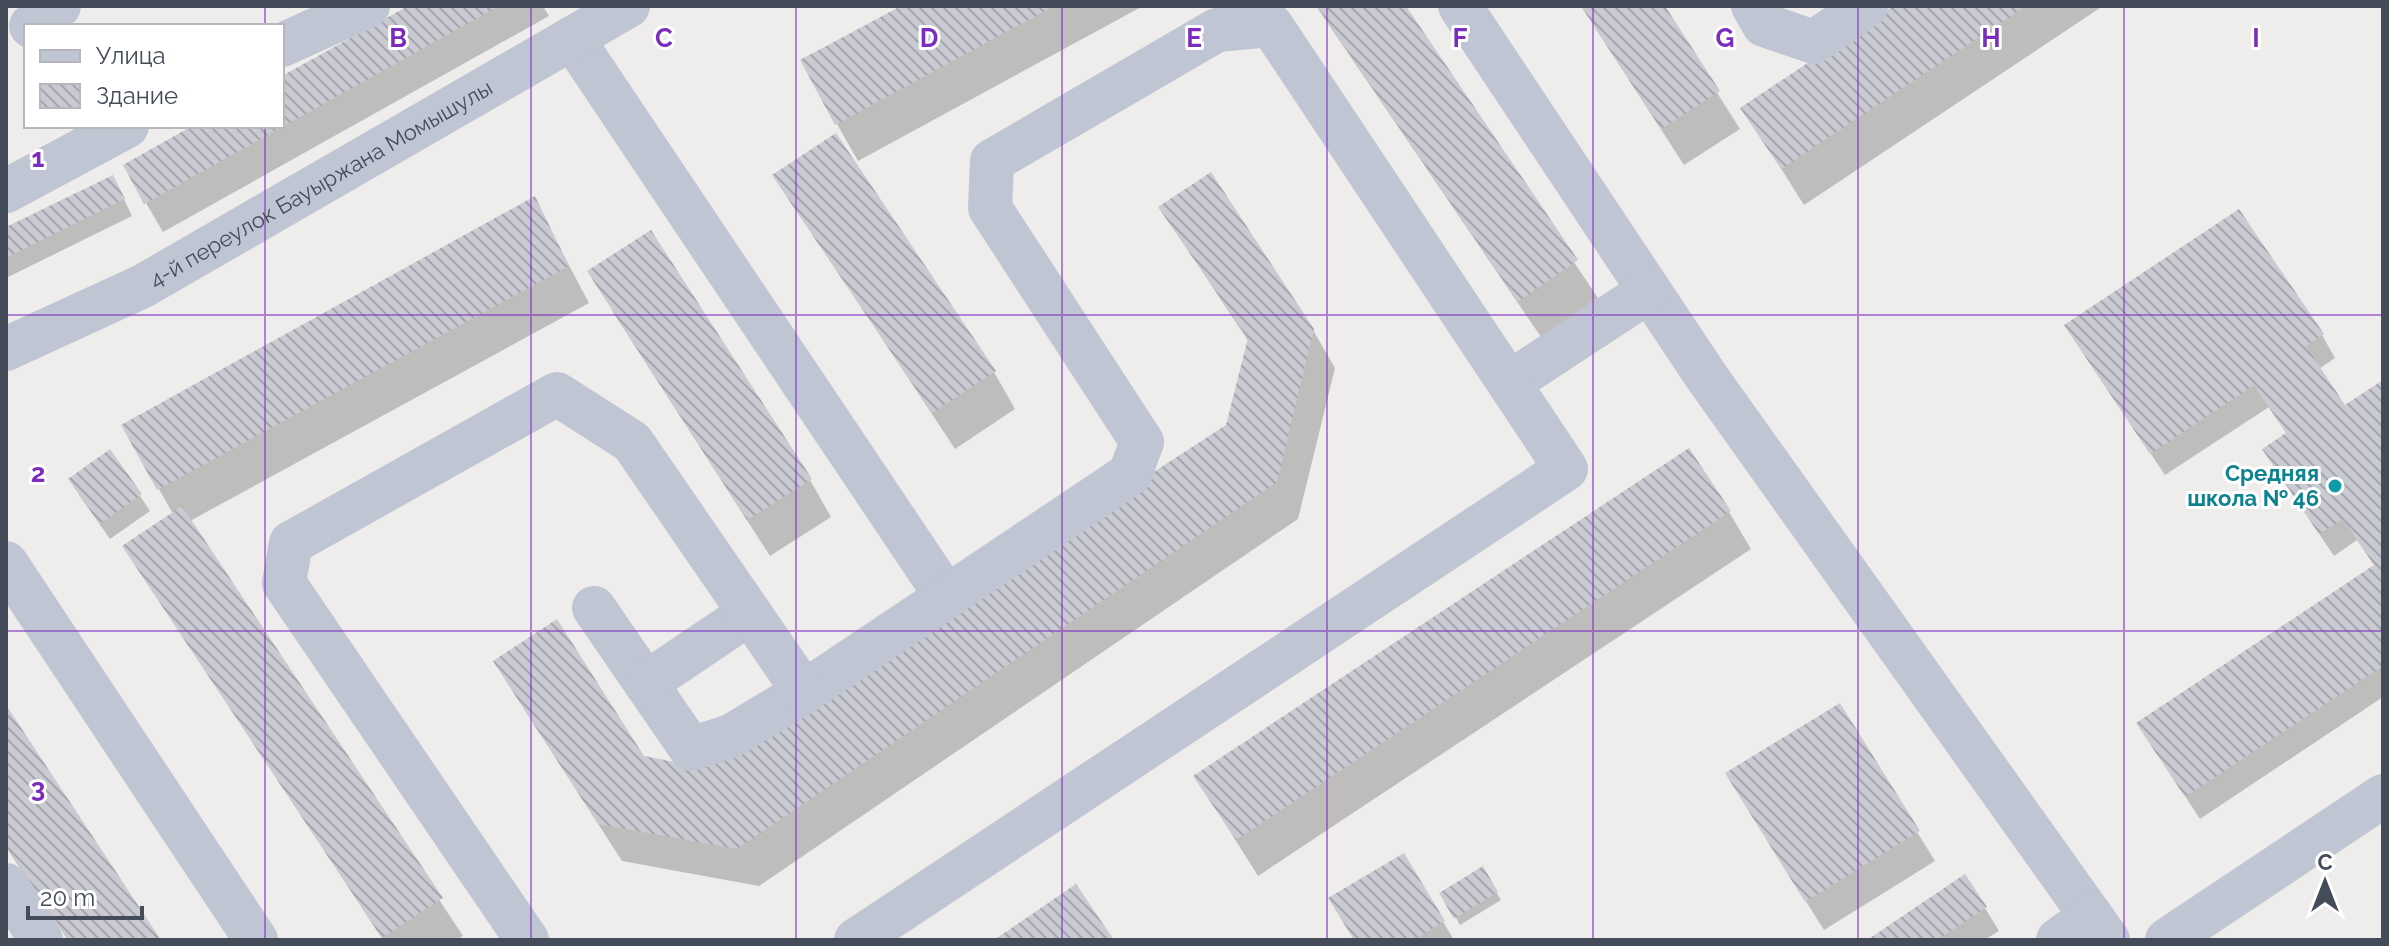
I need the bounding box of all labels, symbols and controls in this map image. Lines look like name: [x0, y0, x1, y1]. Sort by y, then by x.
text: B: [389, 23, 407, 53]
text: C: [655, 23, 673, 53]
text: D: [920, 23, 938, 53]
text: E: [1186, 23, 1202, 53]
text: F: [1453, 23, 1468, 53]
text: G: [1716, 23, 1734, 53]
text: H: [1981, 23, 2001, 53]
text: I: [2252, 23, 2260, 53]
legend: [24, 24, 284, 128]
text: Улица: [96, 41, 166, 70]
street label: 4-й переулок Бауыржана Момышулы: [144, 74, 497, 293]
text: Здание: [96, 81, 178, 110]
text: 1: [32, 143, 45, 173]
text: 2: [31, 458, 45, 488]
place label: Средняя школа № 46: [2187, 460, 2319, 511]
marker: Средняя школа № 46: [2326, 477, 2344, 495]
text: 3: [31, 773, 45, 803]
north arrow: [2285, 842, 2365, 922]
text: С: [2317, 849, 2333, 875]
scale bar: [28, 870, 142, 920]
text: 20 m: [40, 883, 95, 912]

